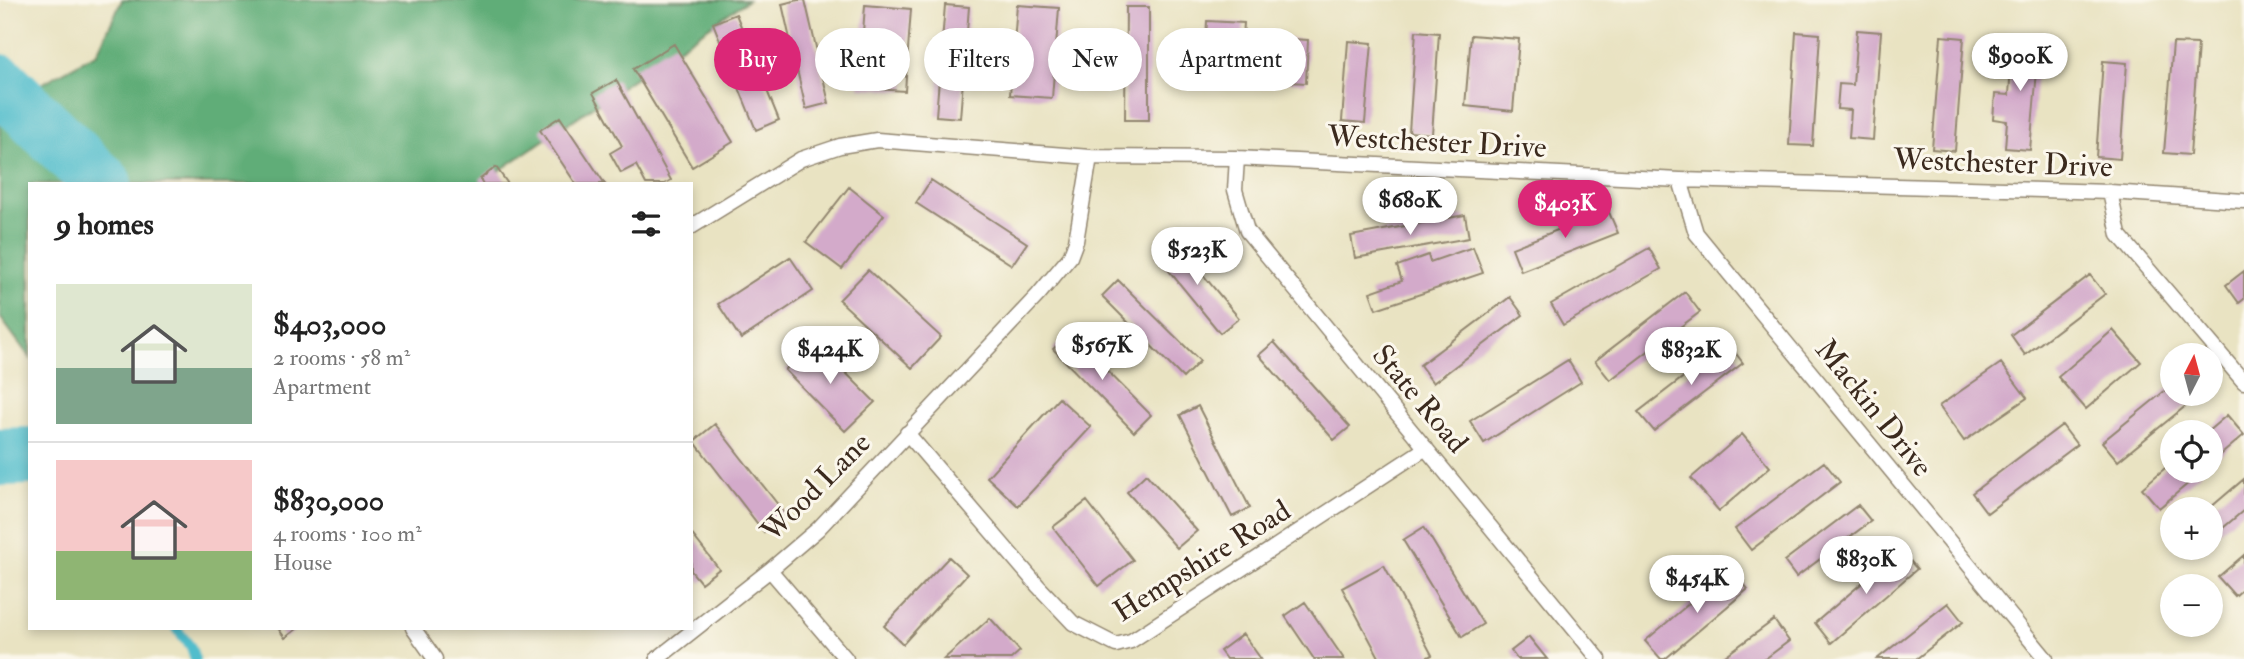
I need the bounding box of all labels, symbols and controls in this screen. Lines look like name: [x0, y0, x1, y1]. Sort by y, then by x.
chip: Buy: [714, 28, 801, 91]
chip: Rent: [815, 28, 910, 91]
chip: Filters: [924, 28, 1034, 91]
chip: New: [1048, 28, 1142, 91]
chip: Apartment: [1156, 28, 1306, 91]
pin: $900K: [1971, 34, 2069, 93]
text: $900K: [1988, 41, 2052, 70]
street label: Westchester Drive: [1325, 118, 1548, 166]
street label: Westchester Drive: [1892, 141, 2113, 185]
pin: $680K: [1361, 177, 1459, 237]
pin: $403K: [1516, 180, 1614, 240]
text: $680K: [1378, 185, 1442, 214]
text: $403K: [1534, 188, 1596, 217]
icon: filters: [627, 205, 665, 243]
text: 9 homes: [56, 206, 154, 243]
pin: $523K: [1148, 228, 1246, 287]
text: $523K: [1167, 235, 1227, 264]
text: $403,000: [273, 306, 386, 343]
icon: home: [112, 312, 196, 396]
pin: $567K: [1053, 322, 1151, 382]
pin: $424K: [781, 326, 879, 386]
pin: $832K: [1642, 328, 1740, 387]
text: $567K: [1071, 330, 1133, 359]
street label: Mackin Drive: [1807, 332, 1941, 484]
text: $424K: [797, 334, 863, 363]
text: $832K: [1661, 335, 1721, 364]
street label: State Road: [1364, 337, 1476, 461]
text: 2 rooms · 58 m²: [273, 343, 410, 372]
north arrow: [2160, 343, 2222, 406]
map controls: [2160, 343, 2223, 637]
text: Apartment: [273, 372, 371, 401]
button: locate: [2160, 420, 2223, 483]
street label: Wood Lane: [753, 424, 879, 550]
text: $830,000: [273, 482, 384, 519]
icon: home: [112, 488, 196, 572]
street label: Hempshire Road: [1107, 492, 1298, 630]
button: +: [2160, 497, 2223, 560]
text: 4 rooms · 100 m²: [273, 519, 422, 548]
pin: $830K: [1817, 536, 1915, 596]
text: $830K: [1836, 544, 1896, 573]
text: House: [273, 548, 332, 577]
pin: $454K: [1648, 556, 1746, 615]
text: $454K: [1665, 563, 1729, 592]
button: −: [2160, 574, 2223, 637]

